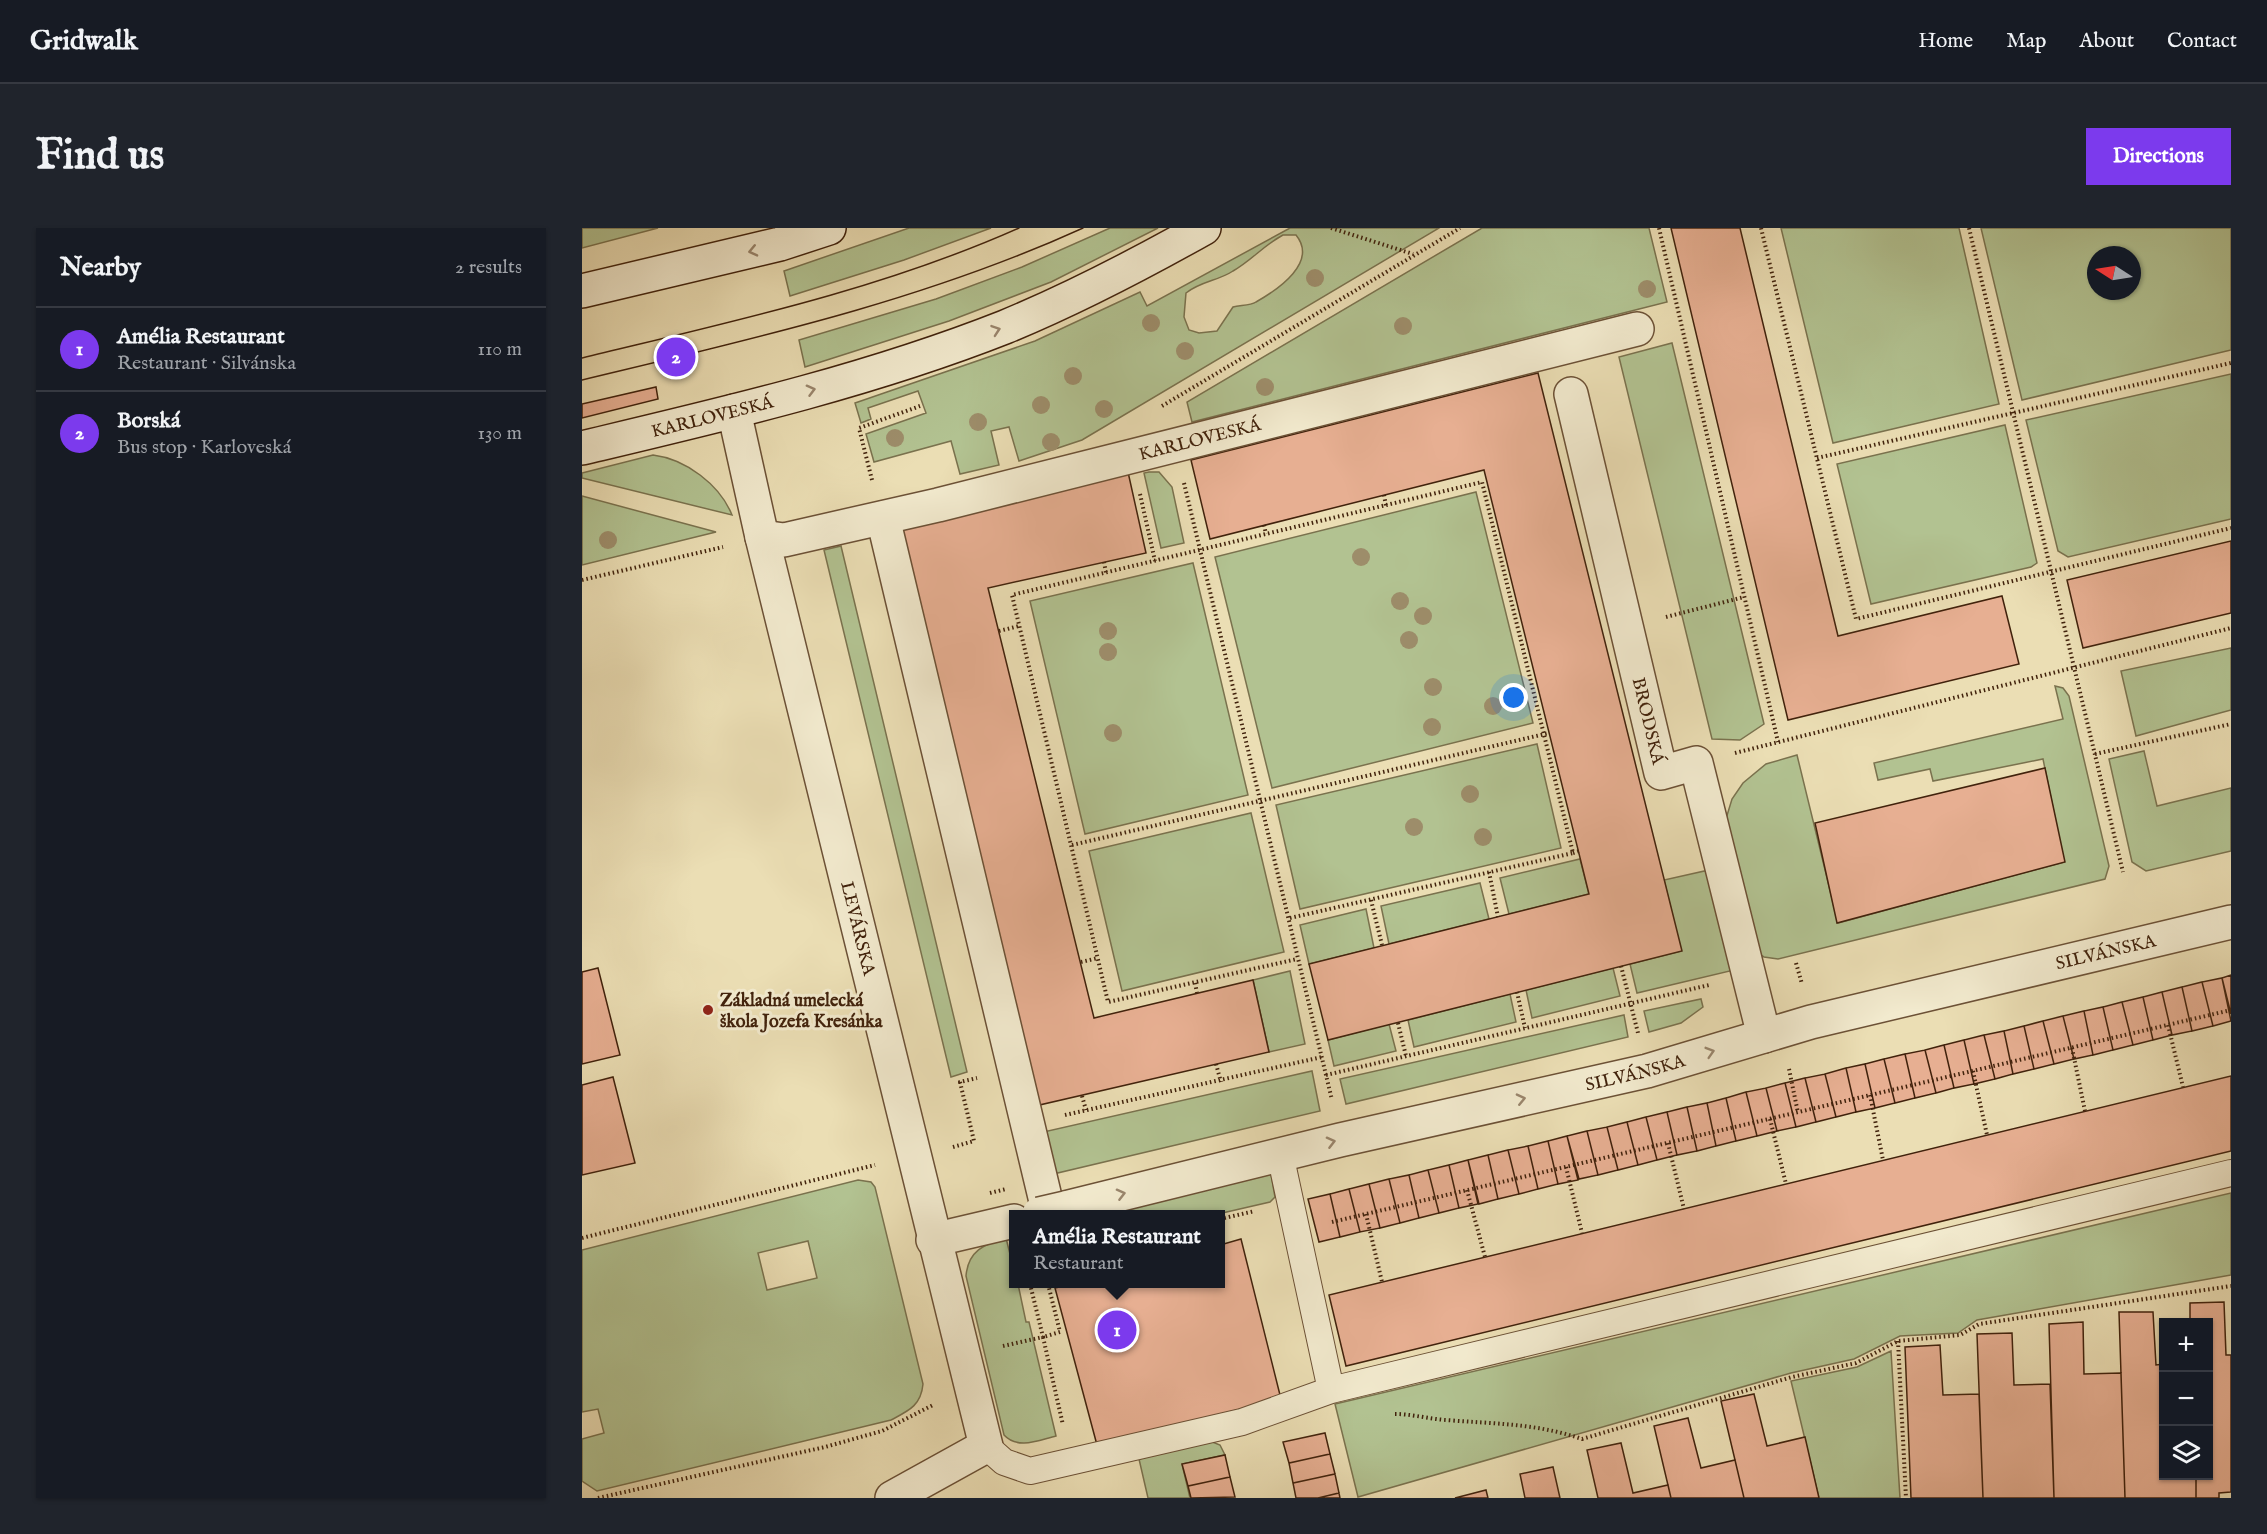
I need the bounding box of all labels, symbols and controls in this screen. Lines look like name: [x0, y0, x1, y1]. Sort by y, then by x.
text: Gridwalk: [30, 24, 138, 59]
text: Home: [1918, 28, 1973, 55]
text: Map: [2006, 28, 2046, 55]
text: About: [2079, 28, 2134, 55]
text: Contact: [2167, 28, 2237, 55]
button: Directions: [2086, 128, 2231, 185]
text: Find us: [36, 130, 164, 183]
one-way arrow: [748, 243, 758, 256]
north arrow: [2087, 246, 2141, 300]
text: Nearby: [60, 251, 141, 284]
text: 2 results: [455, 255, 522, 280]
text: Amélia Restaurant: [117, 323, 285, 351]
one-way arrow: [990, 324, 1001, 337]
pin: 2: [656, 334, 695, 380]
text: 1: [76, 337, 83, 362]
text: 110 m: [478, 337, 522, 362]
text: Restaurant · Silvánska: [117, 351, 296, 376]
one-way arrow: [806, 385, 816, 398]
street label: KARLOVESKÁ: [649, 389, 777, 444]
text: Borská: [117, 407, 180, 435]
street label: KARLOVESKÁ: [1137, 412, 1264, 467]
text: 2: [75, 421, 84, 446]
text: 130 m: [477, 421, 522, 446]
text: Bus stop · Karloveská: [117, 435, 291, 460]
street label: BRODSKÁ: [1626, 675, 1671, 768]
your location: [1499, 683, 1528, 712]
street label: LEVÁRSKA: [834, 879, 880, 979]
street label: SILVÁNSKA: [2054, 930, 2159, 976]
place label: Základná umelecká škola Jozefa Kresánka: [720, 990, 884, 1034]
marker: Základná umelecká škola Jozefa Kresánka: [701, 1003, 715, 1017]
one-way arrow: [1704, 1047, 1715, 1059]
street label: SILVÁNSKA: [1583, 1050, 1689, 1098]
one-way arrow: [1516, 1094, 1526, 1107]
one-way arrow: [1326, 1137, 1336, 1150]
one-way arrow: [1116, 1189, 1126, 1201]
popup: [1009, 1210, 1225, 1288]
text: Amélia Restaurant: [1033, 1223, 1201, 1251]
text: Restaurant: [1033, 1251, 1124, 1276]
pin: 1: [1098, 1308, 1136, 1352]
map controls: [2159, 1318, 2213, 1480]
button: +: [2159, 1318, 2213, 1372]
button: −: [2159, 1372, 2213, 1426]
button: layers: [2159, 1426, 2213, 1480]

